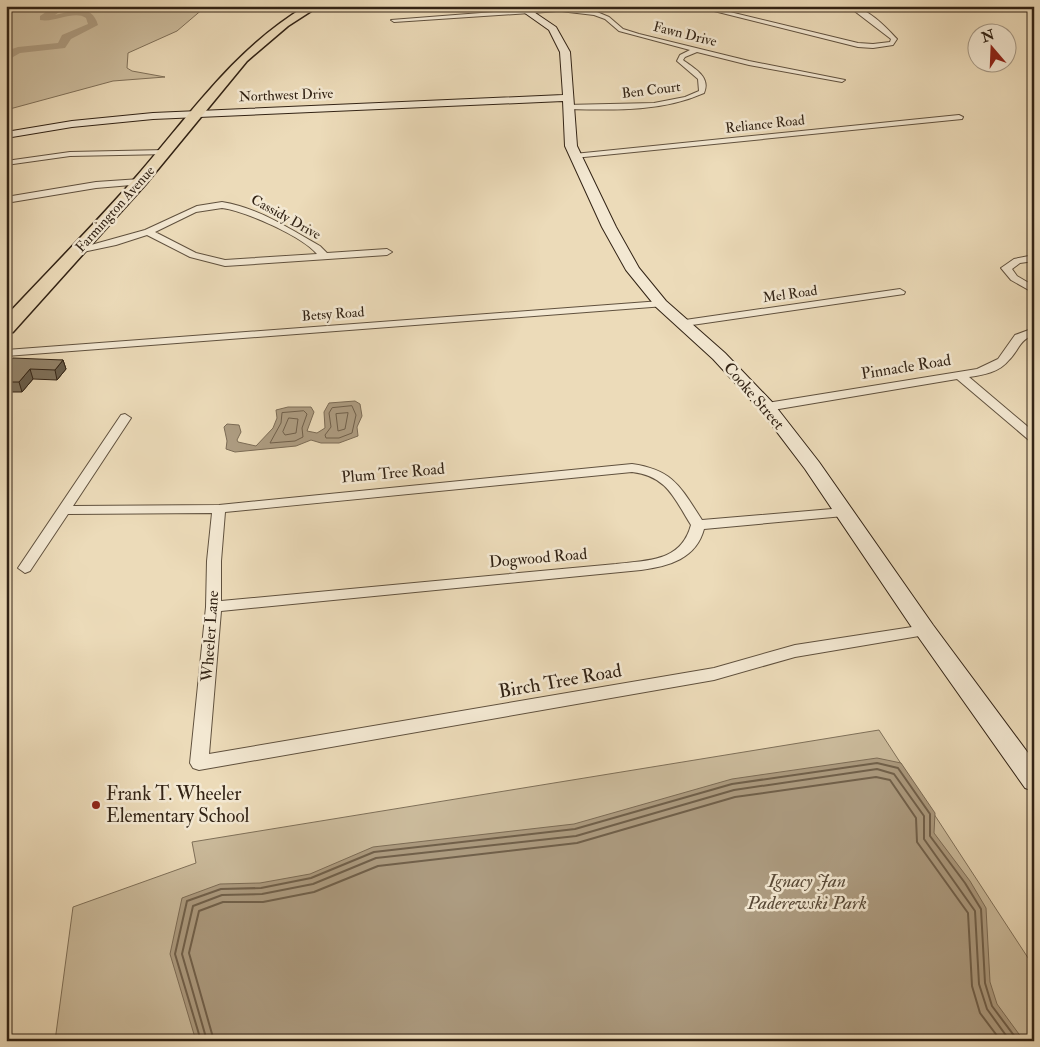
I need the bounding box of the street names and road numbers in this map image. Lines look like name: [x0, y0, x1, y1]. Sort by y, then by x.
street label: Fawn Drive: [651, 18, 719, 50]
street label: Ben Court: [621, 78, 682, 102]
street label: Northwest Drive: [238, 85, 334, 105]
street label: Reliance Road: [724, 111, 806, 137]
street label: Farmington Avenue: [72, 162, 158, 256]
street label: Cassidy Drive: [248, 191, 324, 244]
street label: Mel Road: [762, 282, 819, 306]
street label: Betsy Road: [301, 303, 365, 326]
street label: Pinnacle Road: [860, 350, 952, 384]
street label: Cooke Street: [719, 358, 789, 434]
street label: Plum Tree Road: [340, 459, 446, 487]
street label: Dogwood Road: [488, 544, 588, 572]
street label: Wheeler Lane: [197, 589, 223, 683]
street label: Birch Tree Road: [497, 658, 624, 704]

